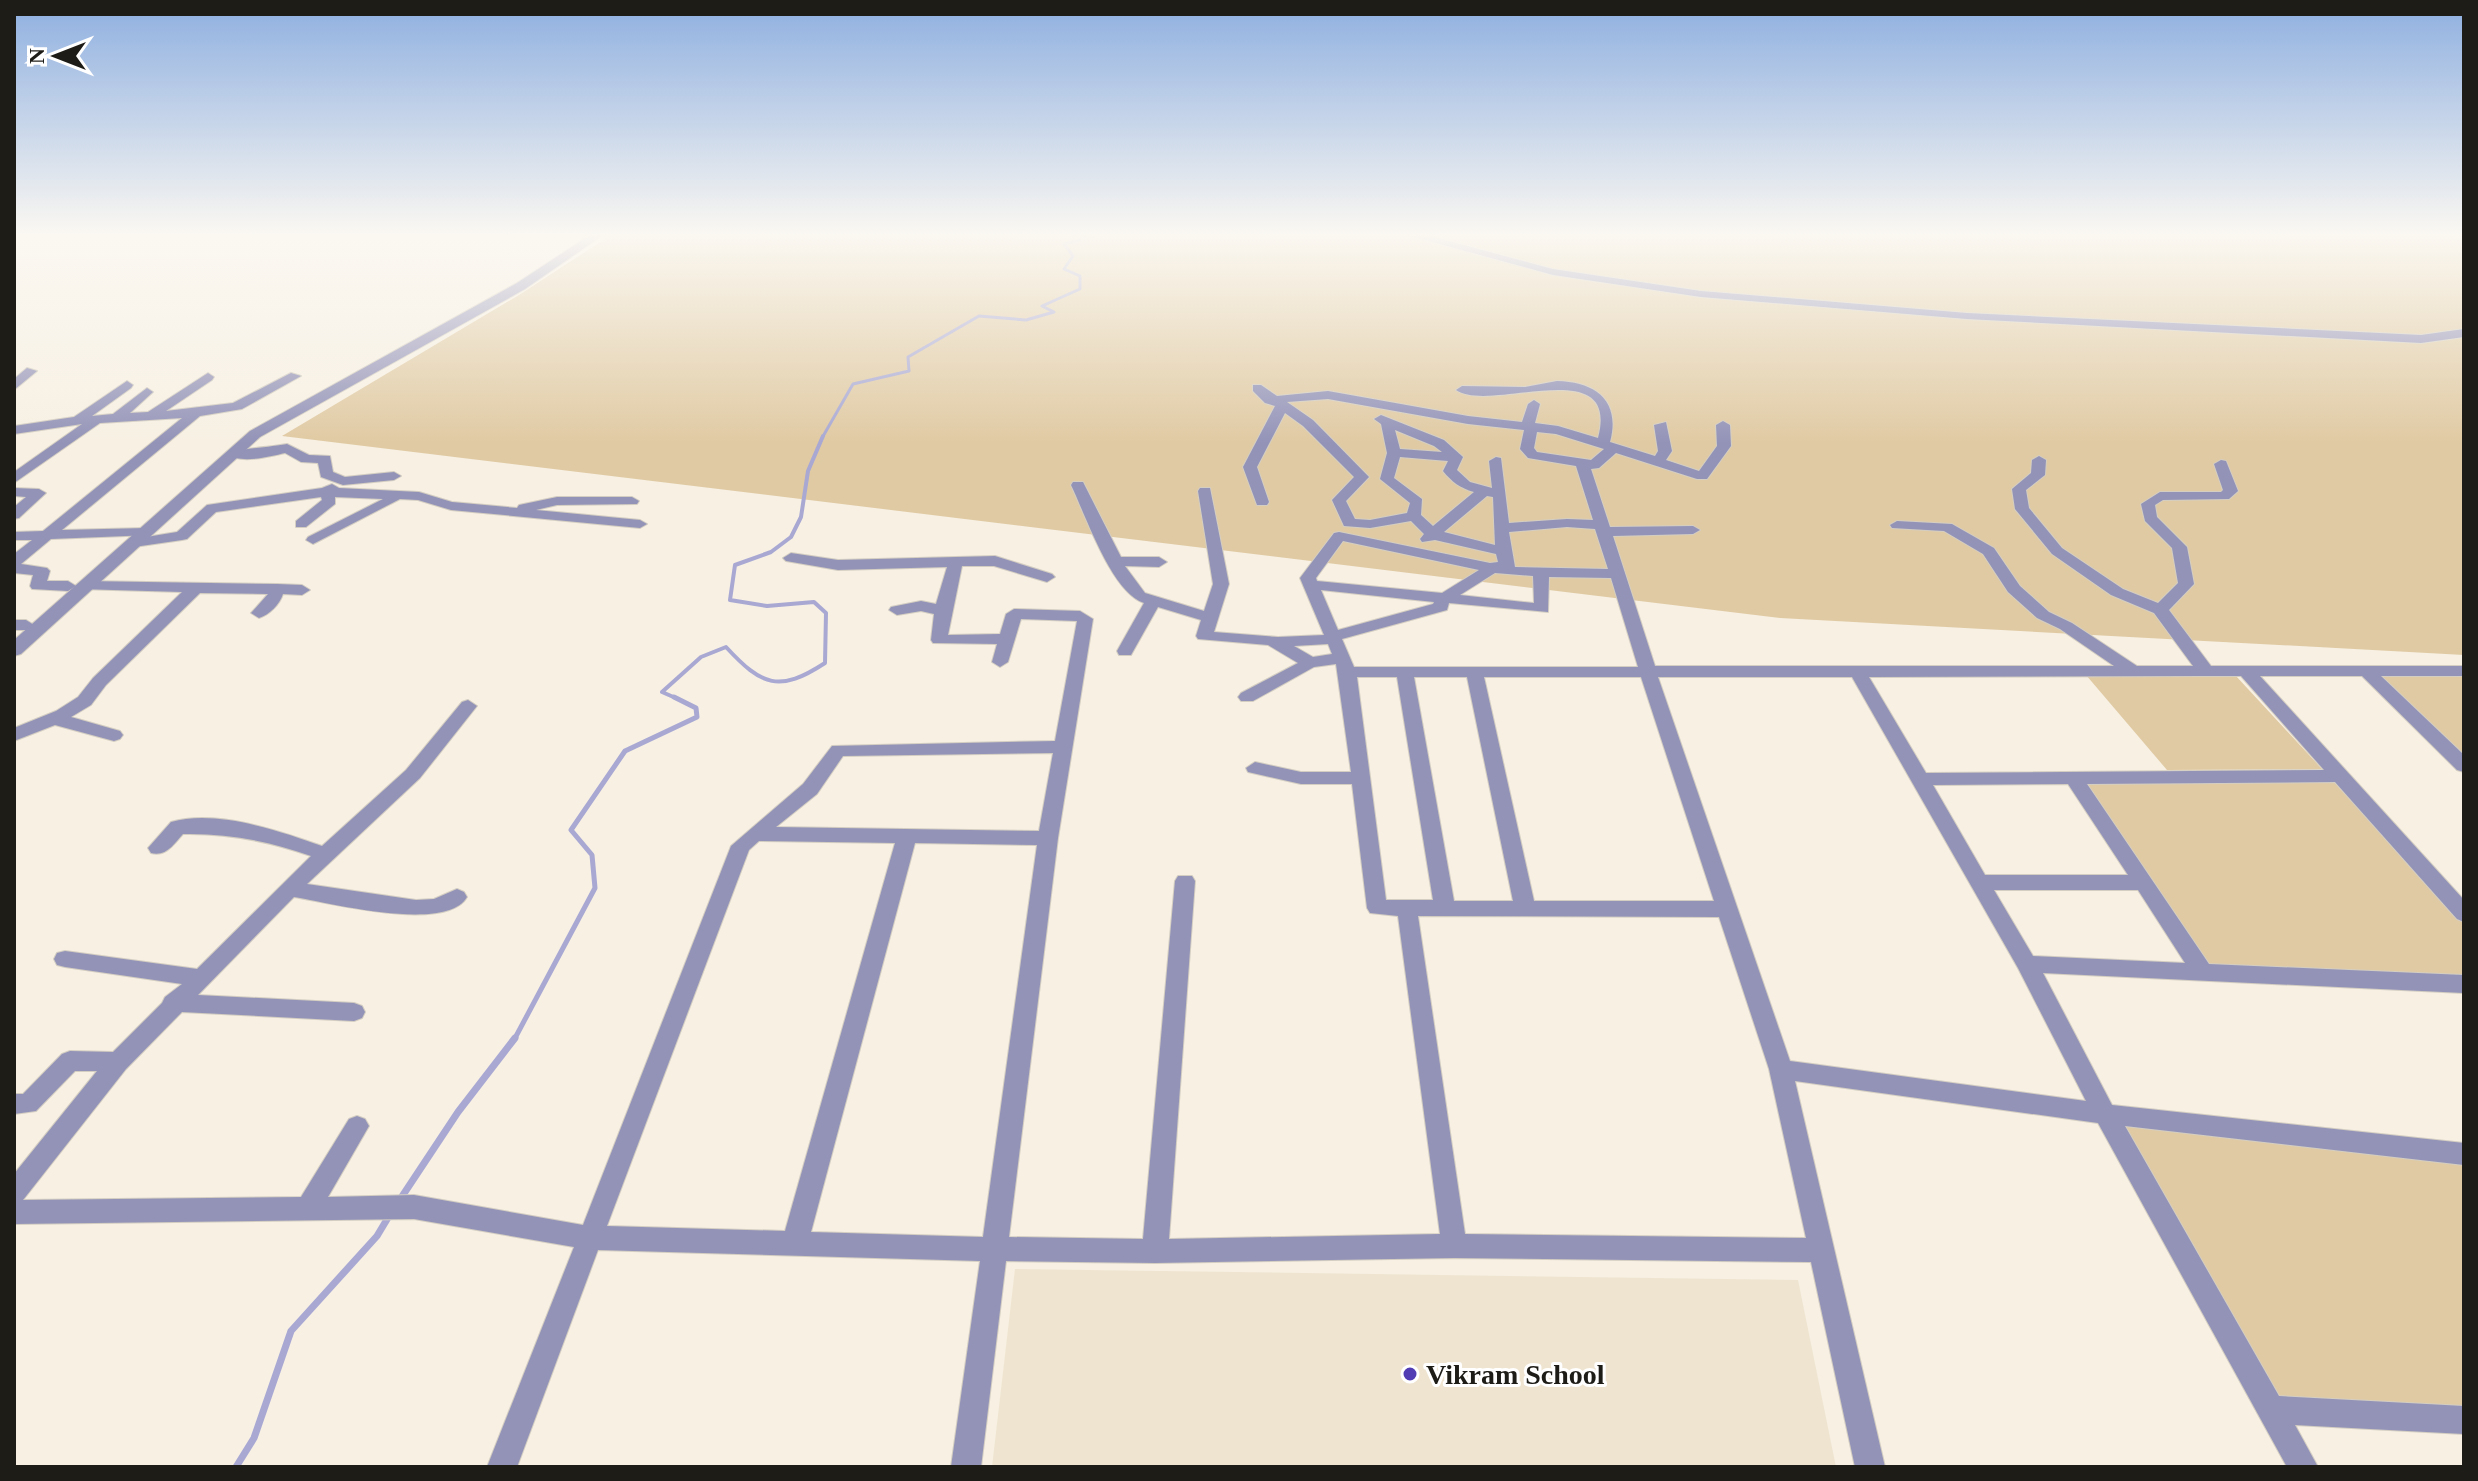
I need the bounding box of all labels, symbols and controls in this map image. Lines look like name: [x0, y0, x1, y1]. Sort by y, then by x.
north arrow: [16, 16, 96, 96]
text: N: [24, 48, 49, 64]
place label: Vikram School: [1426, 1359, 1605, 1390]
marker: Vikram School: [1401, 1365, 1419, 1383]

